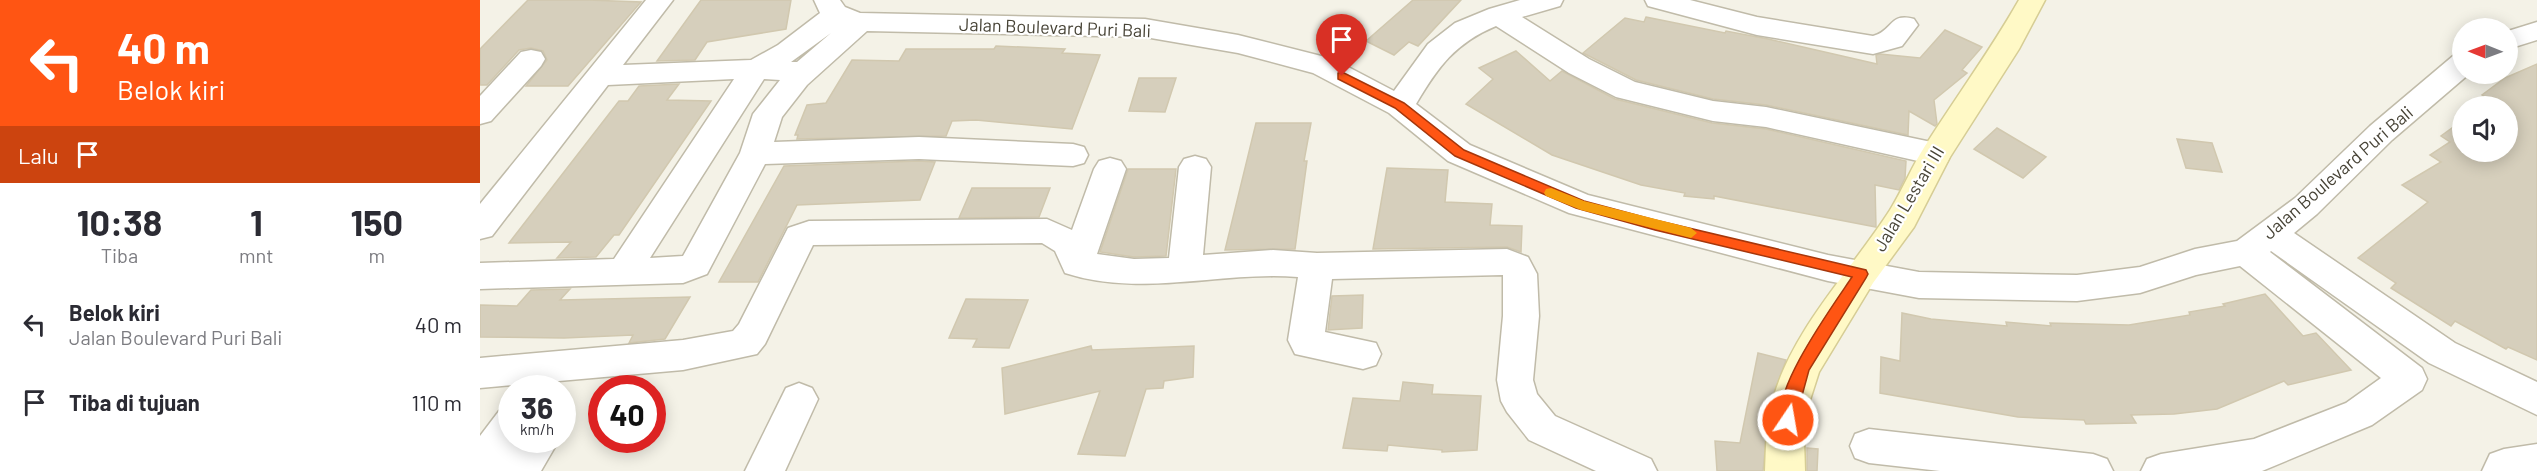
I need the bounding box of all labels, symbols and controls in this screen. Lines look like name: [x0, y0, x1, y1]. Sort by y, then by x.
street label: Jalan Boulevard Puri Bali: [959, 13, 1151, 41]
pin: [1316, 14, 1367, 76]
north arrow: [2452, 18, 2518, 84]
map controls: [2452, 18, 2518, 162]
text: 40 m: [117, 22, 210, 72]
icon: arrive: [1325, 23, 1358, 56]
icon: left: [18, 24, 96, 102]
text: Belok kiri: [117, 73, 225, 105]
button: sound: [2452, 96, 2518, 162]
street label: Jalan Boulevard Puri Bali: [2258, 101, 2417, 244]
icon: arrive: [71, 138, 104, 171]
text: Lalu: [18, 142, 59, 168]
street label: Jalan Lestari III: [1868, 142, 1948, 255]
text: 10:38: [77, 200, 162, 243]
text: 1: [250, 200, 263, 243]
text: 150: [350, 200, 403, 243]
text: Tiba: [101, 243, 138, 267]
text: mnt: [239, 243, 274, 267]
text: m: [369, 243, 385, 267]
text: Belok kiri: [69, 299, 160, 325]
icon: left: [18, 308, 51, 341]
text: 40 m: [415, 311, 462, 337]
text: Jalan Boulevard Puri Bali: [69, 325, 282, 349]
speed limit sign: 40: [588, 375, 666, 453]
icon: arrive: [18, 386, 51, 419]
position arrow: [1756, 388, 1820, 452]
text: Tiba di tujuan: [69, 389, 200, 415]
text: 110 m: [412, 389, 462, 415]
text: 36: [521, 389, 553, 425]
text: km/h: [520, 420, 554, 438]

